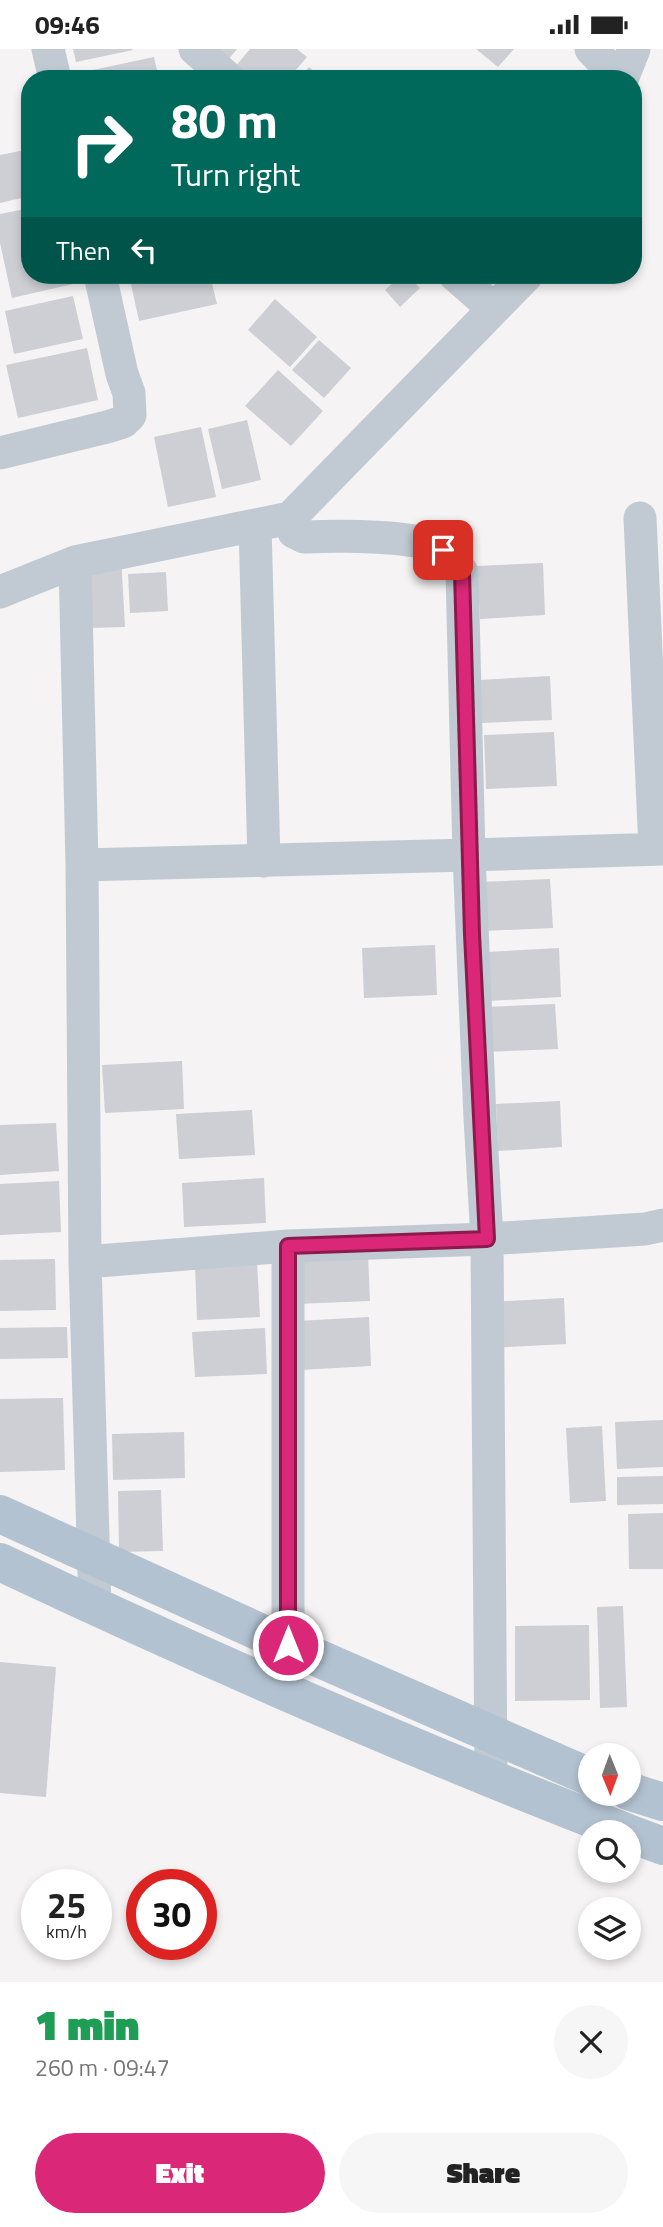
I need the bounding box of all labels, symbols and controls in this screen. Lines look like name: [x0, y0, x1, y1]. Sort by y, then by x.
text: 09:46: [35, 5, 100, 44]
text: 80 m: [171, 82, 278, 157]
icon: right: [56, 98, 147, 189]
text: Turn right: [171, 150, 300, 198]
text: Then: [56, 231, 111, 270]
icon: left: [125, 231, 163, 269]
pin: [413, 520, 473, 580]
icon: arrive: [424, 531, 462, 569]
position arrow: [251, 1608, 325, 1682]
north arrow: [578, 1743, 640, 1806]
map controls: [578, 1743, 641, 1960]
button: search: [578, 1820, 641, 1883]
speed limit sign: 30: [126, 1869, 217, 1960]
text: 25: [47, 1878, 86, 1932]
button: layers: [578, 1897, 641, 1960]
text: km/h: [46, 1918, 87, 1945]
text: 1 min: [35, 1992, 139, 2056]
button: close: [554, 2005, 628, 2079]
text: 260 m · 09:47: [35, 2050, 170, 2085]
button: Exit: [35, 2133, 325, 2213]
button: Share: [339, 2133, 628, 2213]

